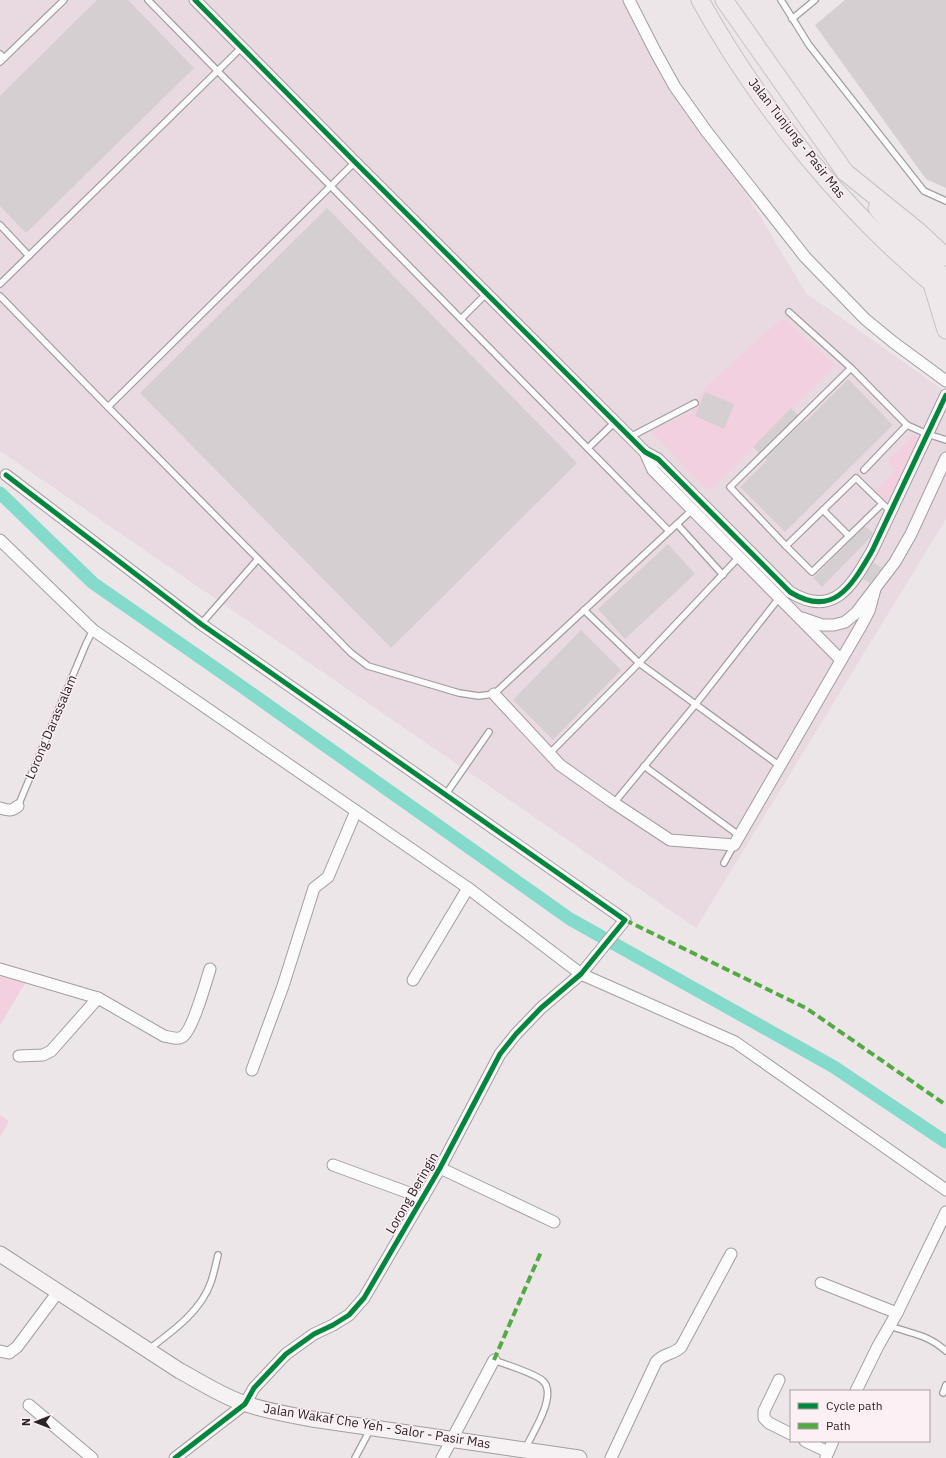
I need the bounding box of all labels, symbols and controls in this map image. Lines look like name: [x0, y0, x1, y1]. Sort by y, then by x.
street label: Jalan Tunjung - Pasir Mas: [745, 74, 849, 202]
street label: Lorong Darassalam: [21, 672, 81, 782]
street label: Lorong Beringin: [382, 1149, 442, 1237]
legend: [790, 1390, 930, 1442]
text: Cycle path: [826, 1398, 883, 1413]
street label: Jalan Wakaf Che Yeh - Salor - Pasir Mas: [262, 1400, 492, 1452]
north arrow: [16, 1402, 56, 1442]
text: N: [19, 1418, 33, 1426]
text: Path: [826, 1418, 851, 1433]

